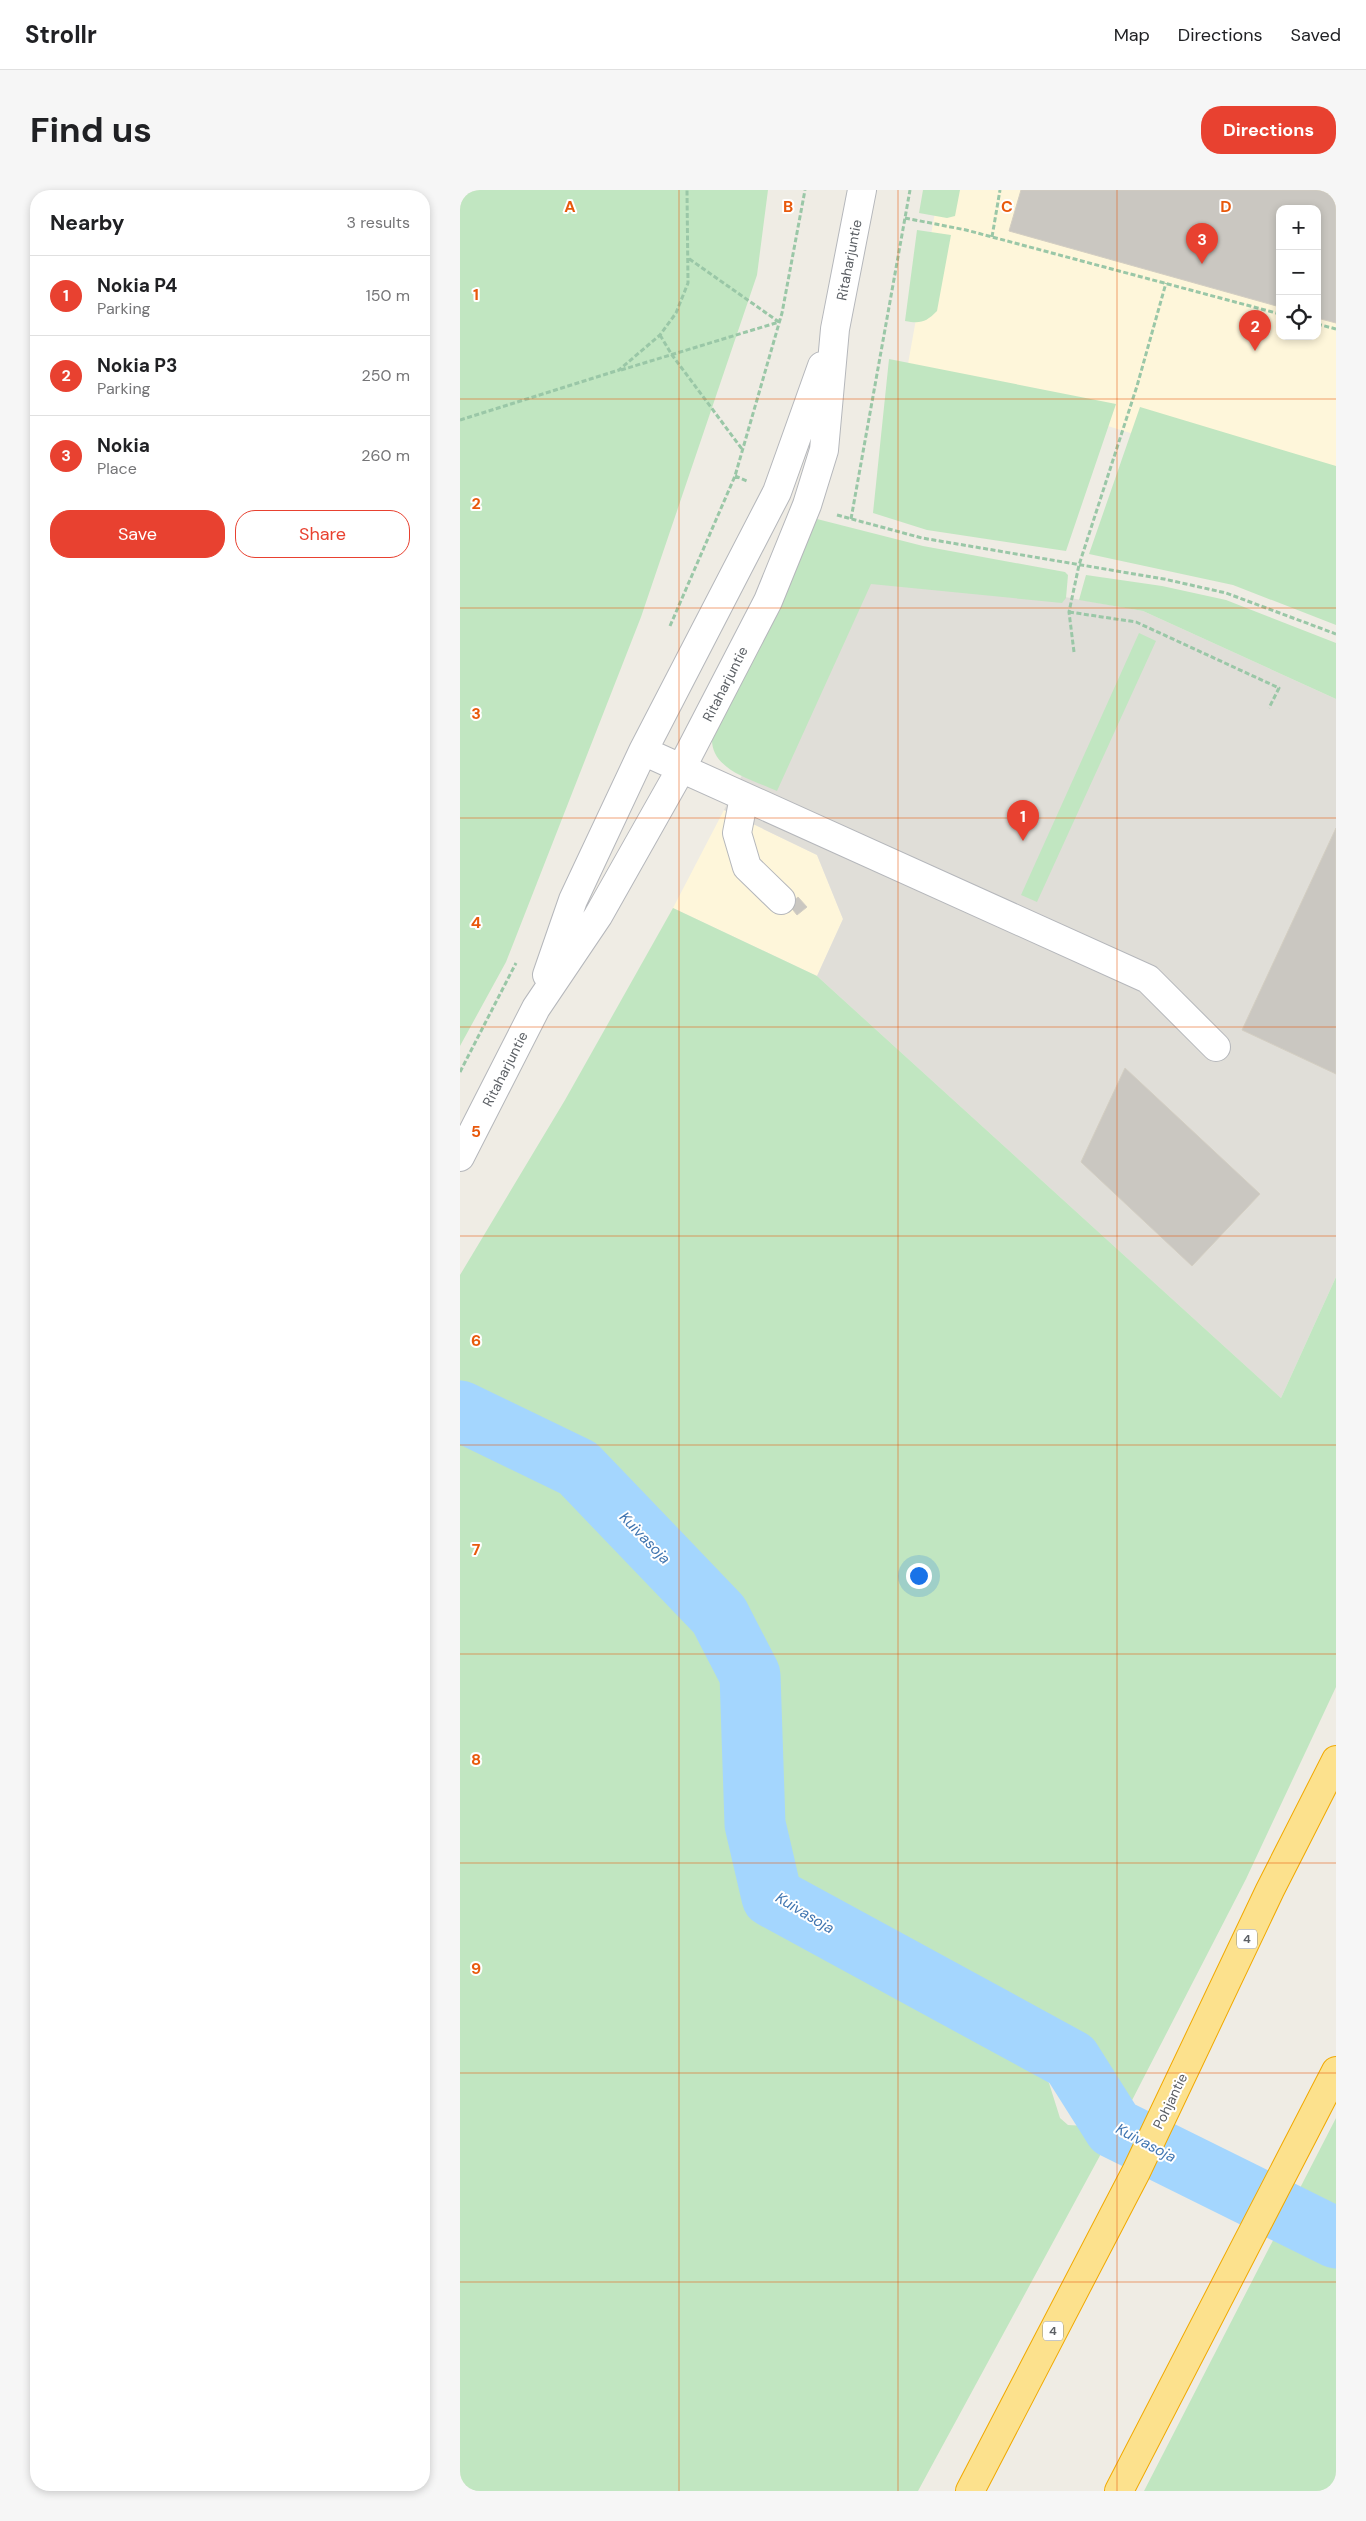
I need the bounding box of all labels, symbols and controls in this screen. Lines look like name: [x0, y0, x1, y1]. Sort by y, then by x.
text: Strollr: [25, 19, 97, 50]
text: Map: [1114, 23, 1150, 47]
text: Directions: [1178, 23, 1263, 47]
text: Saved: [1291, 23, 1341, 47]
button: Directions: [1201, 106, 1336, 154]
text: Find us: [30, 107, 152, 153]
text: A: [564, 196, 576, 217]
text: B: [783, 196, 793, 217]
text: C: [1001, 196, 1013, 217]
text: D: [1220, 196, 1232, 217]
map controls: [1276, 205, 1321, 340]
button: +: [1276, 205, 1321, 250]
text: Nearby: [50, 209, 124, 237]
text: 3 results: [347, 212, 410, 233]
street label: Ritaharjuntie: [832, 218, 866, 302]
pin: 3: [1186, 223, 1218, 264]
button: −: [1276, 250, 1321, 295]
text: Nokia P4: [97, 273, 177, 298]
text: 1: [473, 284, 479, 305]
text: 1: [63, 285, 69, 306]
text: 150 m: [366, 285, 410, 306]
button: locate: [1276, 295, 1321, 340]
text: Parking: [97, 298, 151, 319]
pin: 2: [1239, 310, 1271, 351]
text: Nokia P3: [97, 353, 177, 378]
text: 2: [61, 365, 71, 386]
text: 250 m: [362, 365, 410, 386]
text: Parking: [97, 378, 151, 399]
text: Nokia: [97, 433, 150, 458]
text: 3: [61, 445, 71, 466]
text: 260 m: [361, 445, 410, 466]
text: Place: [97, 458, 137, 479]
text: 2: [471, 493, 481, 514]
button: Save: [50, 510, 225, 558]
button: Share: [235, 510, 410, 558]
street label: Ritaharjuntie: [698, 643, 752, 725]
text: 3: [471, 703, 481, 724]
pin: 1: [1007, 800, 1039, 841]
text: 4: [471, 912, 481, 933]
street label: Ritaharjuntie: [478, 1028, 532, 1110]
text: 5: [471, 1121, 481, 1142]
text: 6: [471, 1330, 481, 1351]
water label: Kuivasoja: [615, 1508, 675, 1568]
text: 7: [472, 1539, 481, 1560]
your location: [906, 1563, 932, 1589]
text: 8: [471, 1749, 481, 1770]
water label: Kuivasoja: [772, 1888, 838, 1938]
road number: 4: [1237, 1930, 1257, 1948]
text: 9: [471, 1958, 481, 1979]
street label: Pohjantie: [1149, 2070, 1191, 2132]
water label: Kuivasoja: [1113, 2119, 1179, 2167]
road number: 4: [1043, 2322, 1063, 2340]

